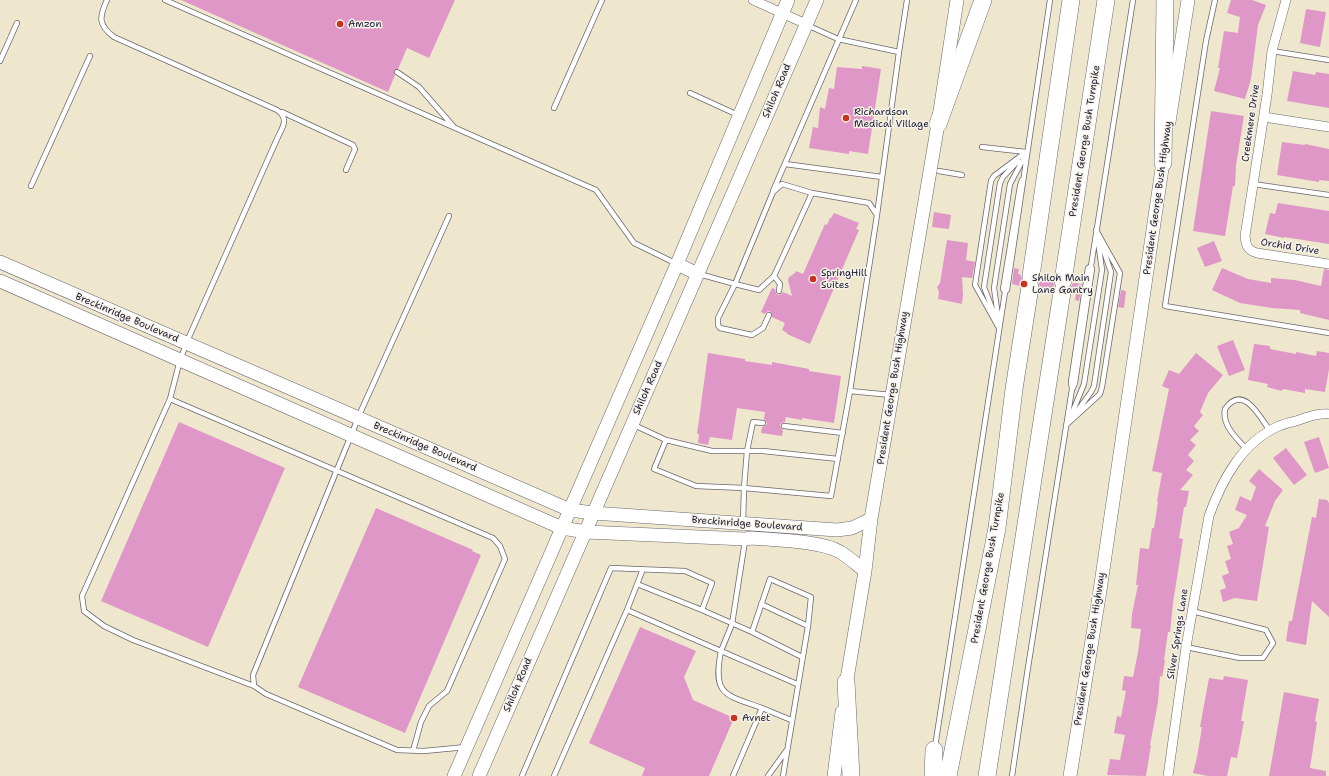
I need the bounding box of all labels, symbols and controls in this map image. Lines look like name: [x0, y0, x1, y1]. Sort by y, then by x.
place label: Amzon: [348, 18, 382, 30]
marker: Amzon: [335, 19, 345, 29]
street label: Shiloh Road: [760, 62, 794, 120]
street label: President George Bush Turnpike: [1067, 64, 1103, 218]
street label: Creekmere Drive: [1240, 83, 1262, 163]
place label: Richardson Medical Village: [854, 106, 929, 130]
marker: Richardson Medical Village: [841, 113, 851, 123]
street label: President George Bush Highway: [1141, 120, 1175, 276]
street label: Orchid Drive: [1260, 236, 1320, 258]
place label: SpringHill Suites: [821, 267, 867, 290]
place label: Shiloh Main Lane Gantry: [1032, 272, 1093, 296]
marker: SpringHill Suites: [808, 274, 818, 284]
marker: Shiloh Main Lane Gantry: [1019, 279, 1029, 289]
street label: Breckinridge Boulevard: [73, 291, 181, 345]
street label: President George Bush Highway: [875, 310, 911, 466]
street label: Shiloh Road: [631, 359, 665, 417]
street label: Breckinridge Boulevard: [371, 420, 479, 474]
street label: President George Bush Turnpike: [969, 491, 1007, 645]
street label: Breckinridge Boulevard: [691, 514, 803, 534]
street label: President George Bush Highway: [1072, 571, 1108, 727]
street label: Silver Springs Lane: [1165, 588, 1191, 680]
street label: Shiloh Road: [501, 656, 535, 714]
place label: Avnet: [742, 712, 770, 724]
marker: Avnet: [729, 713, 739, 723]

